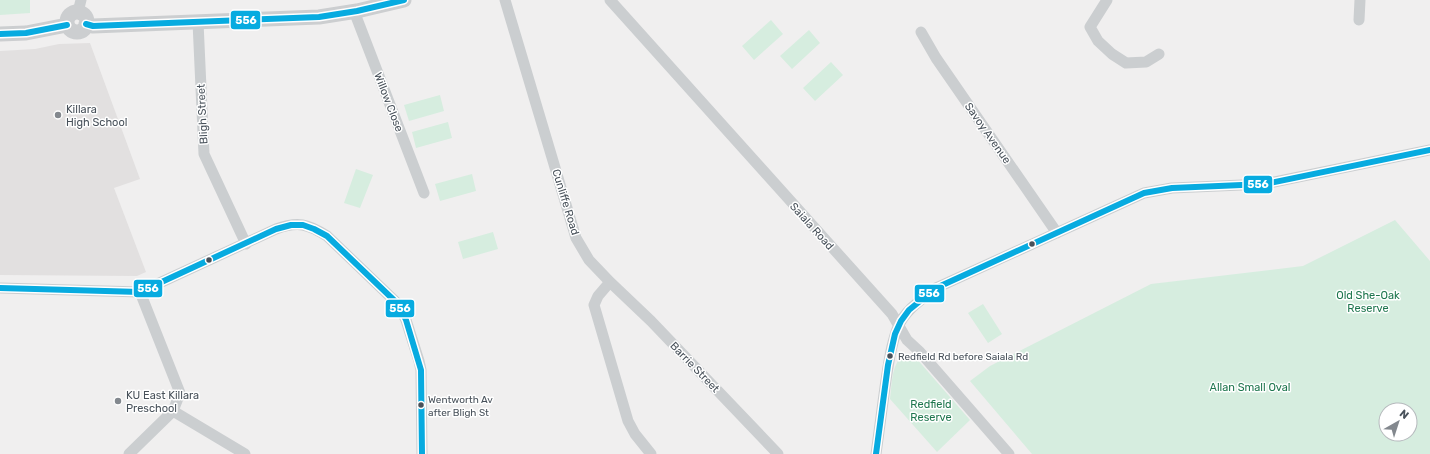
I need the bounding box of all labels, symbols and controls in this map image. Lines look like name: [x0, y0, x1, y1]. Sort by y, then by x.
line badge: 556: [230, 10, 261, 30]
text: 556: [235, 14, 257, 27]
street label: Willow Close: [371, 71, 406, 134]
street label: Bligh Street: [194, 83, 211, 144]
street label: Savoy Avenue: [962, 100, 1013, 166]
place label: Killara High School: [66, 103, 127, 129]
marker: Killara High School: [53, 110, 63, 120]
street label: Cunliffe Road: [549, 168, 582, 237]
line badge: 556: [1243, 175, 1273, 194]
text: 556: [1247, 178, 1269, 191]
street label: Saiala Road: [787, 200, 836, 253]
unlabelled marker: [1027, 239, 1037, 249]
unlabelled marker: [204, 255, 214, 265]
line badge: 556: [133, 279, 163, 298]
text: 556: [137, 282, 159, 295]
line badge: 556: [914, 284, 945, 303]
text: 556: [918, 287, 940, 300]
park label: Old She-Oak Reserve: [1336, 289, 1400, 315]
line badge: 556: [385, 299, 415, 318]
text: 556: [389, 302, 411, 315]
street label: Barrie Street: [667, 339, 722, 396]
marker: Redfield Rd before Saiala Rd: [885, 351, 895, 361]
place label: Redfield Rd before Saiala Rd: [898, 351, 1028, 363]
park label: Allan Small Oval: [1210, 381, 1290, 394]
place label: KU East Killara Preschool: [126, 389, 199, 415]
place label: Wentworth Av after Bligh St: [428, 394, 493, 419]
marker: KU East Killara Preschool: [113, 396, 123, 406]
park label: Redfield Reserve: [910, 398, 952, 424]
marker: Wentworth Av after Bligh St: [416, 400, 426, 410]
north arrow: [1378, 402, 1418, 442]
text: N: [1397, 407, 1411, 422]

